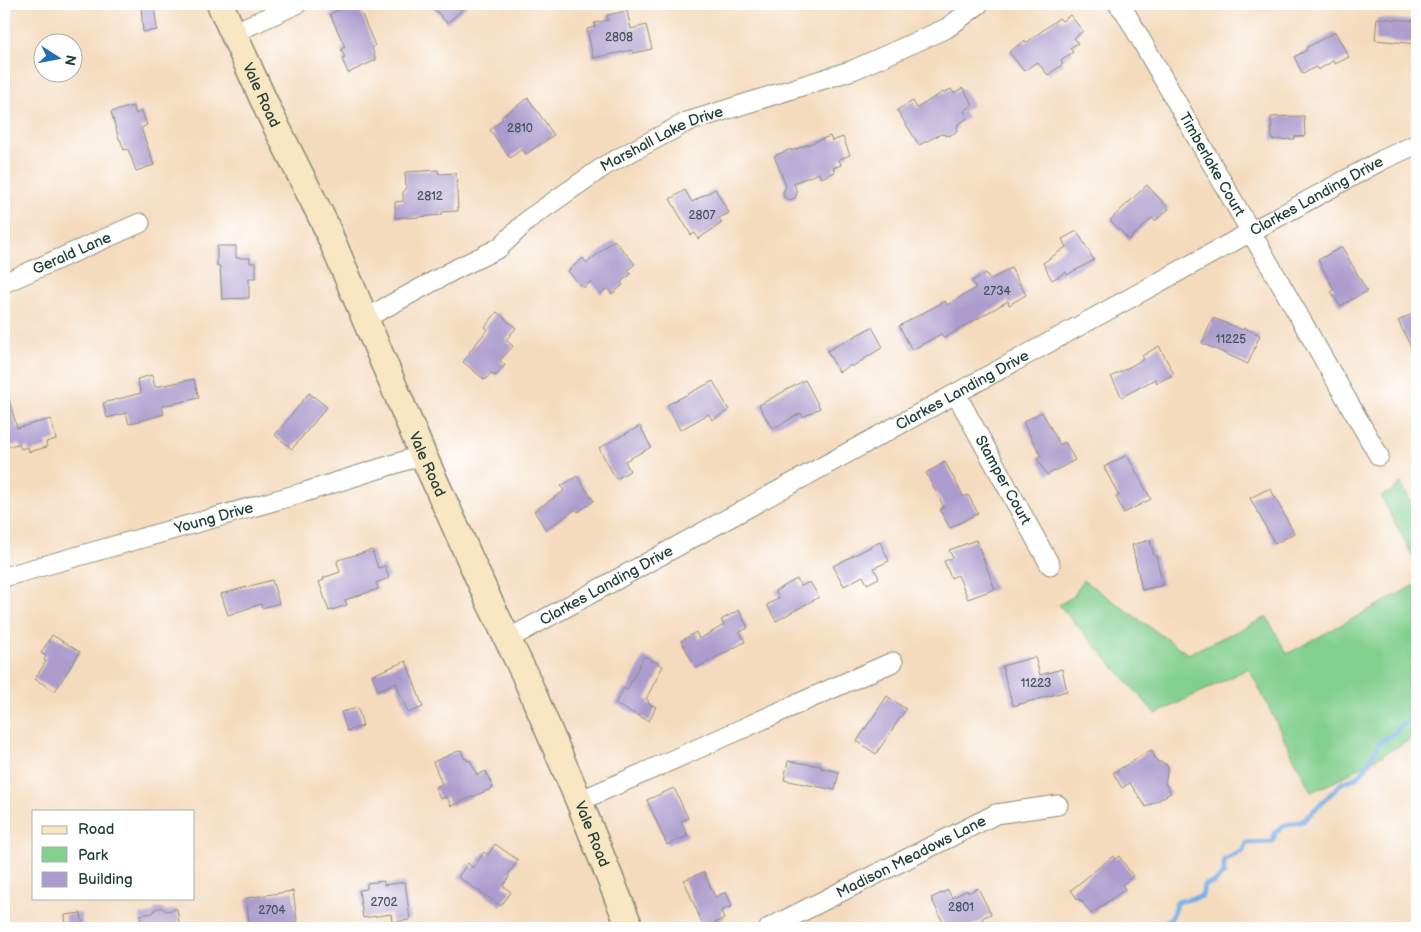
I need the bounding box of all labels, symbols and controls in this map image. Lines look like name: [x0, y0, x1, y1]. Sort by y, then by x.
house number: 2808: [605, 30, 633, 45]
north arrow: [32, 32, 82, 82]
text: N: [61, 54, 80, 67]
street label: Vale Road: [238, 60, 284, 131]
street label: Marshall Lake Drive: [597, 102, 726, 176]
street label: Timberlake Court: [1174, 109, 1249, 220]
house number: 2810: [507, 121, 533, 136]
street label: Clarkes Landing Drive: [1247, 152, 1387, 240]
house number: 2812: [417, 189, 443, 204]
house number: 2807: [688, 208, 716, 223]
street label: Gerald Lane: [30, 228, 114, 279]
house number: 2734: [983, 284, 1012, 299]
house number: 11225: [1216, 332, 1246, 347]
street label: Clarkes Landing Drive: [893, 346, 1033, 435]
street label: Vale Road: [404, 429, 450, 500]
street label: Stamper Court: [971, 432, 1035, 528]
street label: Young Drive: [172, 498, 255, 539]
street label: Clarkes Landing Drive: [536, 541, 676, 630]
house number: 11223: [1021, 676, 1051, 691]
street label: Vale Road: [570, 799, 614, 870]
legend: [32, 810, 195, 900]
street label: Madison Meadows Lane: [833, 812, 989, 903]
text: Road: [78, 820, 114, 839]
text: Park: [78, 846, 109, 865]
text: Building: [78, 870, 133, 889]
house number: 2702: [370, 895, 398, 910]
house number: 2801: [948, 900, 974, 915]
house number: 2704: [258, 903, 286, 918]

